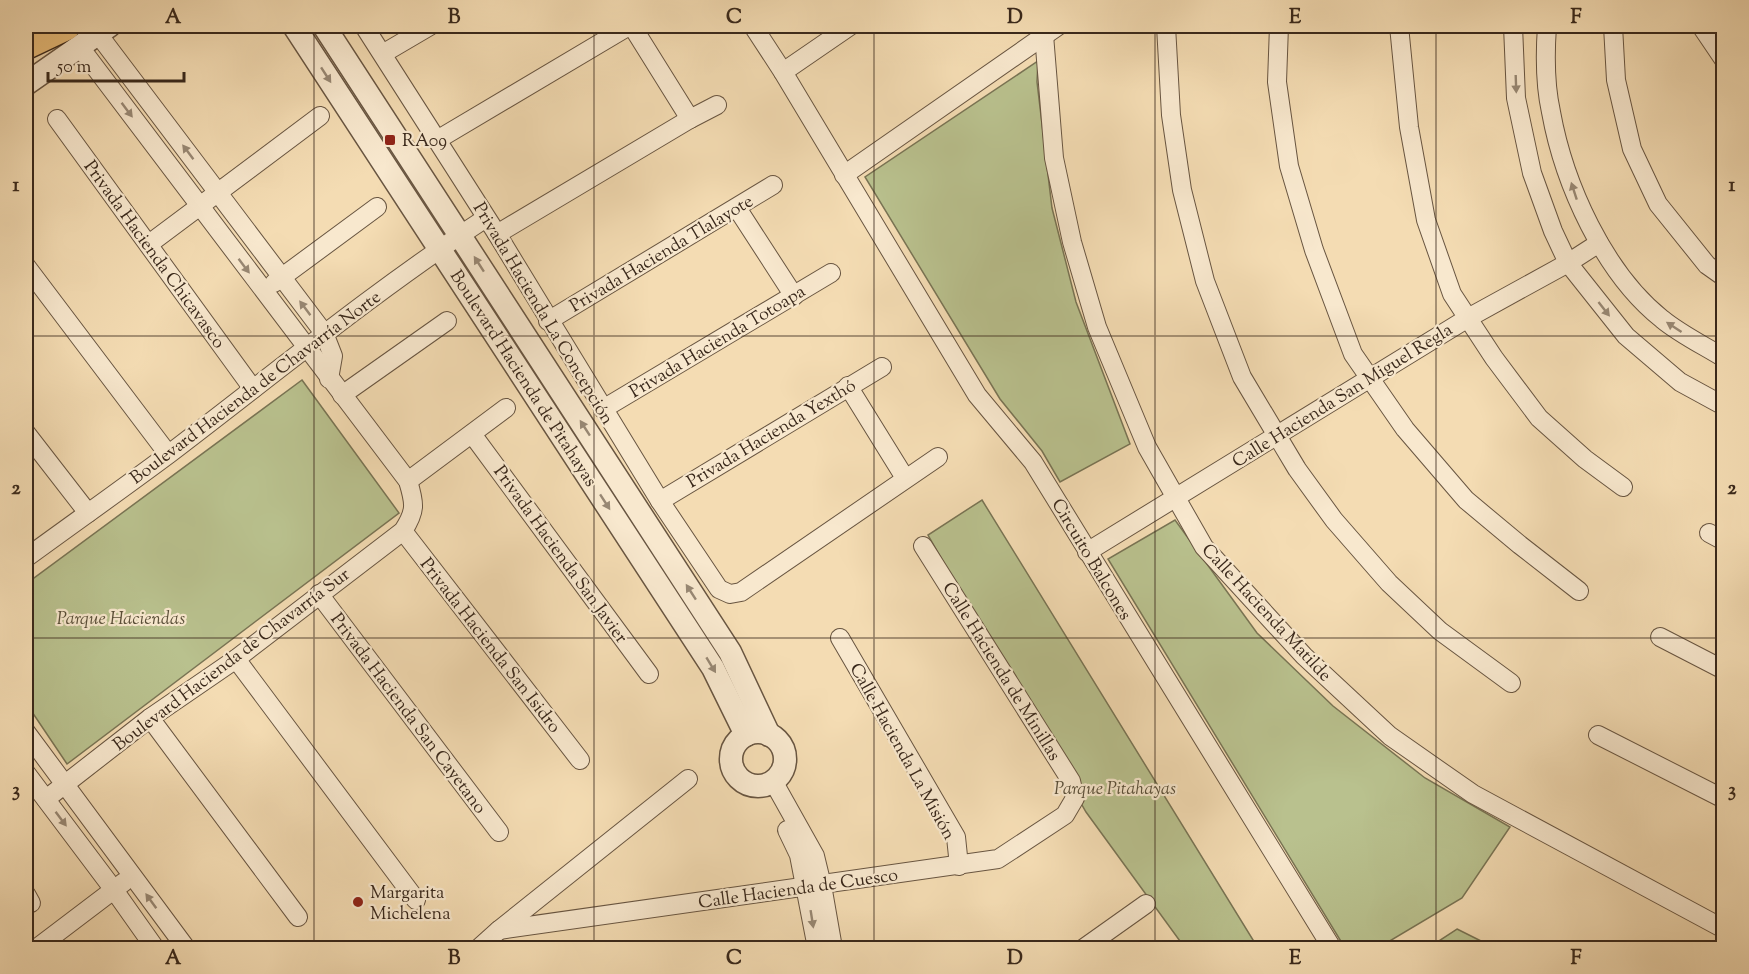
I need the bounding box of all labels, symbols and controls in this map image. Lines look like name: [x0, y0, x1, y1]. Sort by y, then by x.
text: A: [165, 4, 182, 33]
text: B: [448, 4, 461, 33]
text: C: [726, 4, 742, 33]
text: D: [1007, 4, 1023, 33]
text: E: [1289, 4, 1302, 33]
text: F: [1570, 4, 1582, 33]
scale bar: [48, 45, 184, 83]
text: 50 m: [56, 55, 92, 81]
one-way arrow: [320, 66, 332, 82]
one-way arrow: [1511, 74, 1520, 93]
one-way arrow: [121, 102, 133, 118]
place label: RA09: [402, 129, 447, 155]
marker: RA09: [383, 133, 397, 147]
one-way arrow: [182, 145, 194, 160]
street label: Privada Hacienda Chicavasco: [76, 156, 231, 355]
text: 1: [13, 172, 20, 201]
text: 1: [1729, 172, 1736, 201]
one-way arrow: [1569, 182, 1578, 200]
street label: Privada Hacienda Tlalayote: [565, 189, 759, 320]
street label: Privada Hacienda La Concepción: [465, 198, 619, 430]
one-way arrow: [474, 256, 485, 272]
one-way arrow: [238, 258, 250, 274]
street label: Boulevard Hacienda de Pitahayas: [442, 266, 602, 493]
street label: Privada Hacienda Totoapa: [625, 280, 811, 406]
street label: Boulevard Hacienda de Chavarría Norte: [125, 285, 387, 492]
one-way arrow: [299, 300, 311, 316]
one-way arrow: [1598, 301, 1610, 316]
street label: Calle Hacienda San Miguel Regla: [1228, 318, 1458, 475]
one-way arrow: [1666, 322, 1682, 333]
street label: Privada Hacienda Yexthó: [682, 374, 862, 496]
one-way arrow: [580, 420, 591, 436]
street label: Privada Hacienda San Javier: [486, 461, 633, 650]
text: 2: [11, 475, 21, 504]
text: 2: [1727, 475, 1737, 504]
one-way arrow: [599, 494, 610, 510]
street label: Circuito Balcones: [1044, 494, 1137, 626]
street label: Calle Hacienda Matilde: [1195, 539, 1337, 688]
street label: Privada Hacienda San Isidro: [413, 553, 566, 740]
street label: Boulevard Hacienda de Chavarría Sur: [108, 563, 356, 758]
street label: Calle Hacienda de Minillas: [935, 578, 1066, 766]
one-way arrow: [685, 584, 697, 600]
park label: Parque Haciendas: [57, 607, 185, 633]
street label: Privada Hacienda San Cayetano: [323, 608, 492, 820]
one-way arrow: [705, 657, 716, 673]
street label: Calle Hacienda La Misión: [842, 659, 961, 845]
text: 3: [12, 777, 20, 806]
park label: Parque Pitahayas: [1054, 777, 1176, 803]
text: 3: [1728, 777, 1736, 806]
one-way arrow: [55, 811, 67, 827]
street label: Calle Hacienda de Cuesco: [697, 863, 900, 917]
place label: Margarita Michelena: [370, 881, 450, 928]
one-way arrow: [146, 894, 158, 909]
marker: Margarita Michelena: [351, 895, 365, 909]
one-way arrow: [807, 909, 816, 928]
text: A: [165, 945, 182, 974]
text: B: [448, 945, 461, 974]
text: C: [726, 945, 742, 974]
text: D: [1007, 945, 1023, 974]
text: E: [1289, 945, 1302, 974]
text: F: [1570, 945, 1582, 974]

